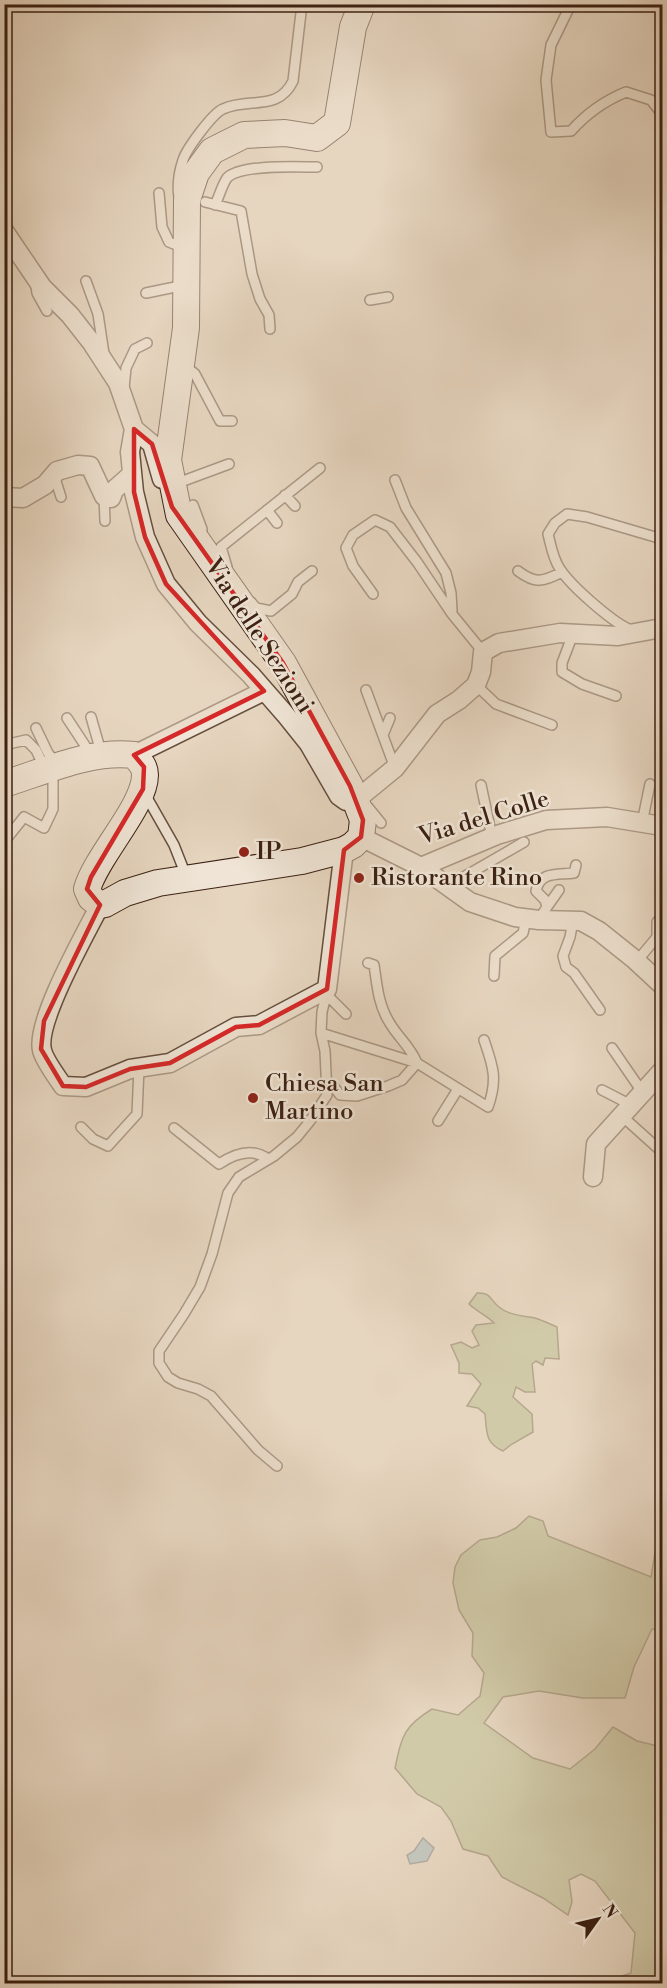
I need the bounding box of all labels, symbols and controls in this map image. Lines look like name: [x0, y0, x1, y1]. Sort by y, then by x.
street label: Via delle Sezioni: [197, 552, 320, 719]
street label: Via del Colle: [414, 784, 553, 852]
place label: IP: [256, 837, 282, 867]
marker: IP: [237, 845, 251, 859]
place label: Ristorante Rino: [371, 863, 542, 893]
marker: Ristorante Rino: [352, 871, 366, 885]
place label: Chiesa San Martino: [265, 1069, 384, 1127]
marker: Chiesa San Martino: [246, 1091, 260, 1105]
north arrow: [568, 1889, 628, 1949]
text: N: [598, 1900, 622, 1922]

